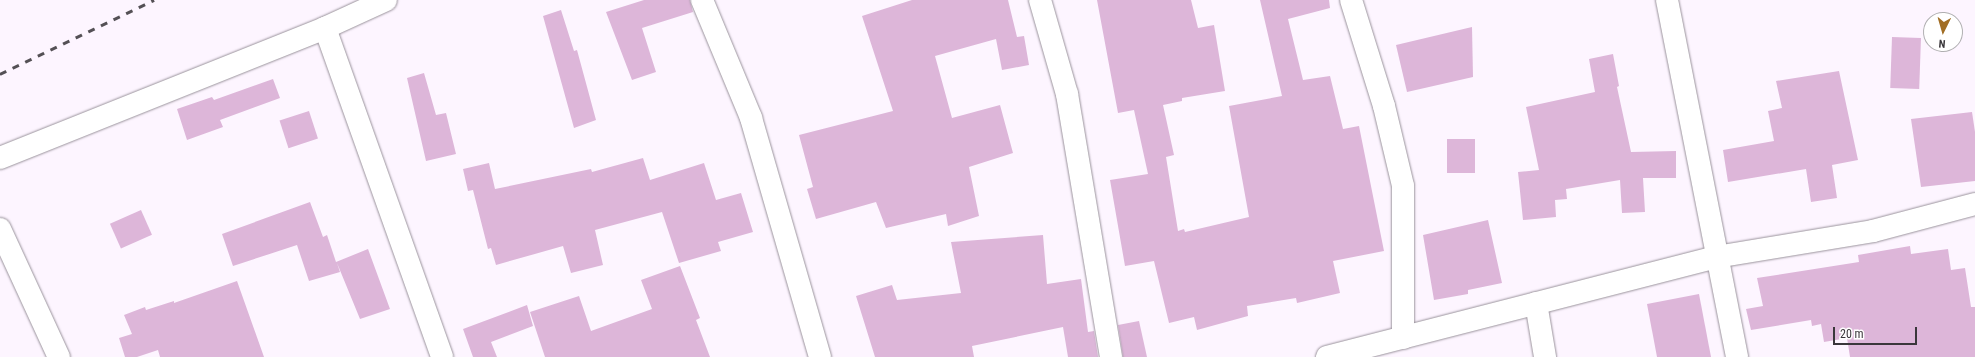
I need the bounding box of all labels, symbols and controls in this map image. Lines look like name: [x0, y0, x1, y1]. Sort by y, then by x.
north arrow: [1923, 12, 1963, 52]
text: N: [1938, 37, 1946, 50]
scale bar: [1835, 319, 1919, 345]
text: 20 m: [1840, 327, 1864, 341]

